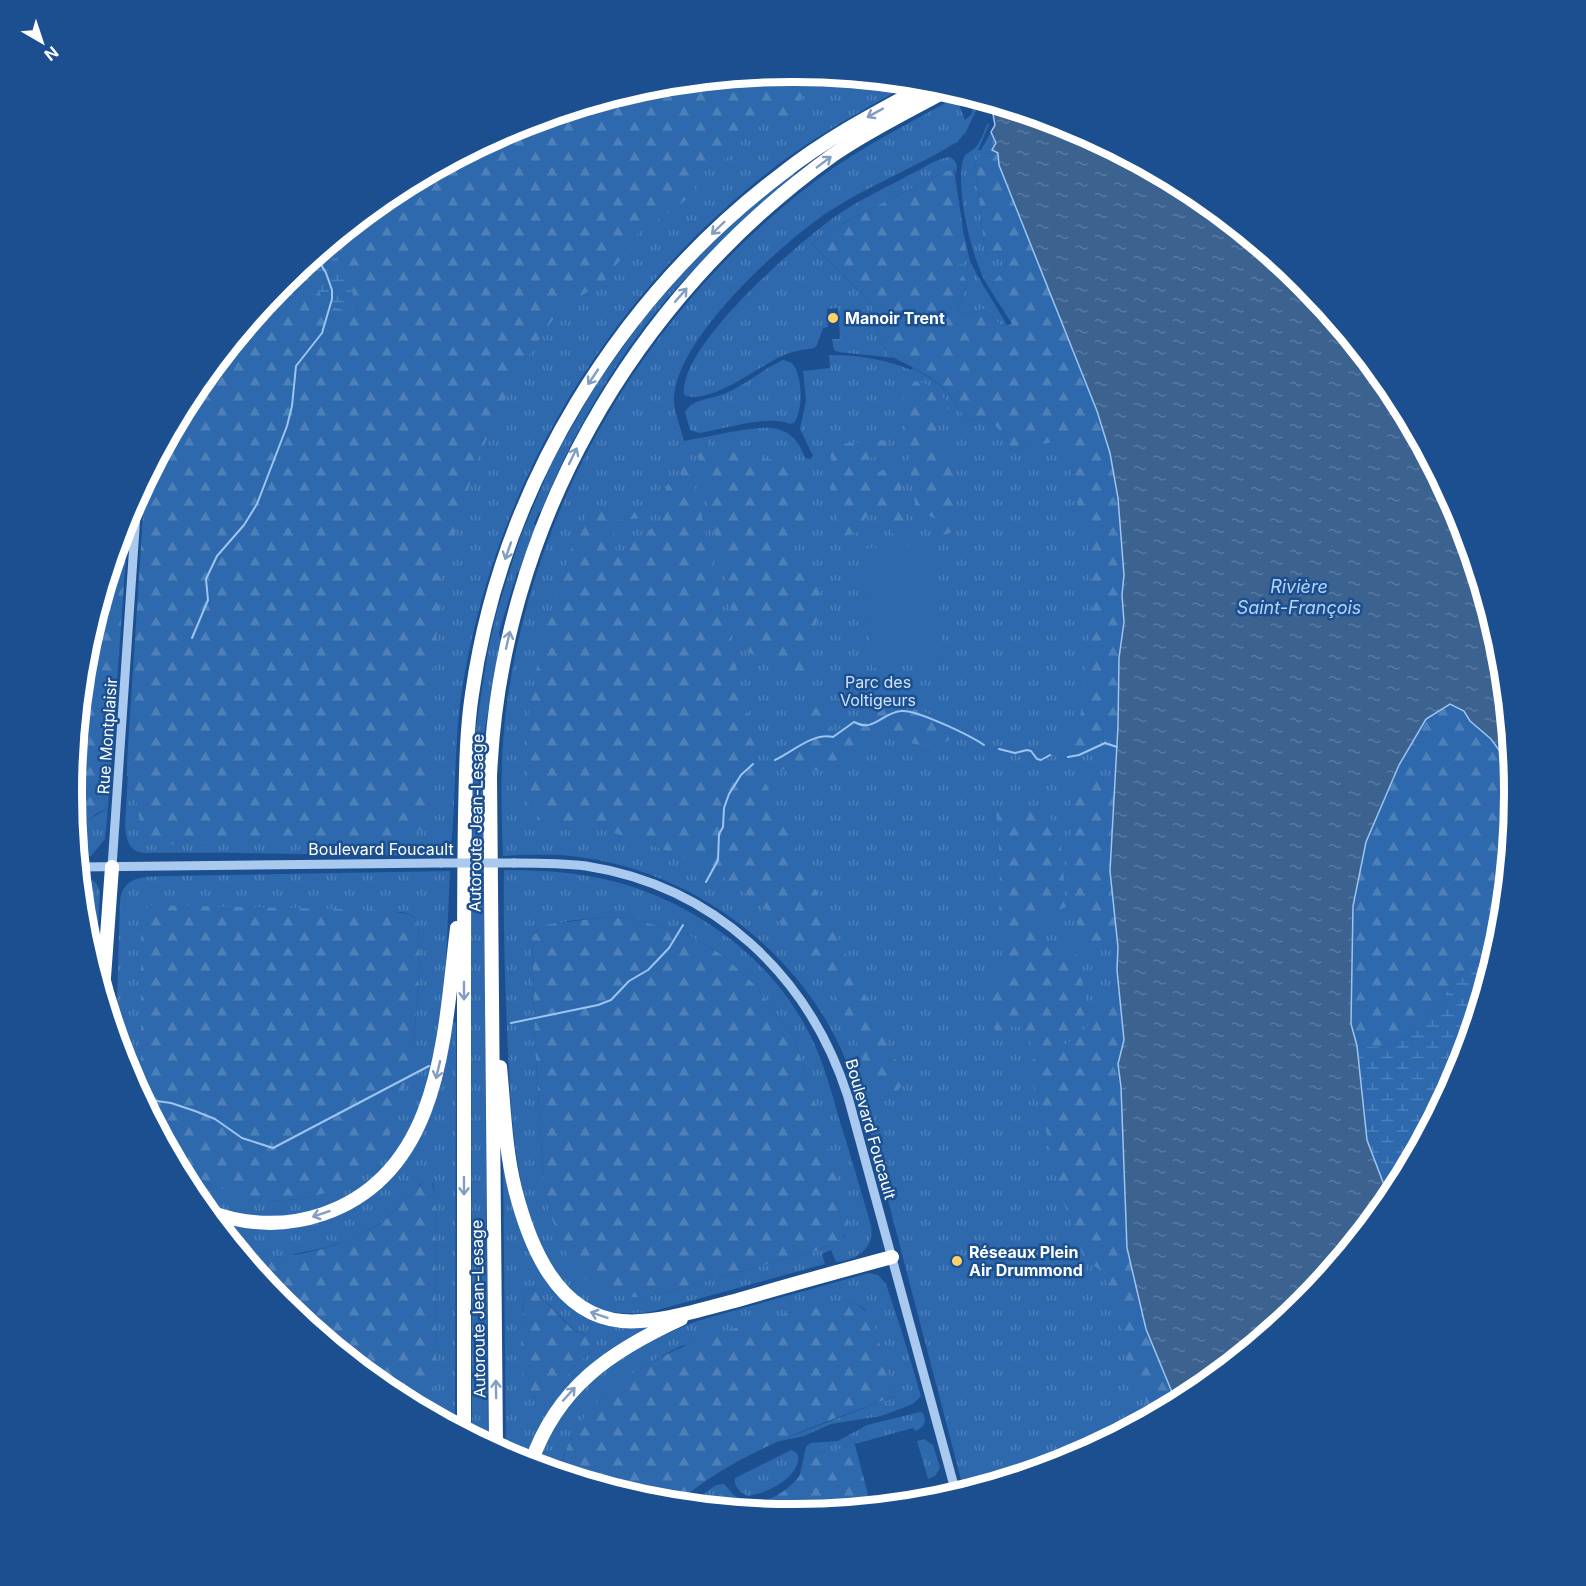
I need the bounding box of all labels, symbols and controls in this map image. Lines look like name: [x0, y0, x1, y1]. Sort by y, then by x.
north arrow: [12, 12, 72, 72]
text: N: [40, 42, 62, 65]
one-way arrow: [867, 107, 884, 119]
one-way arrow: [815, 156, 831, 169]
one-way arrow: [711, 220, 726, 235]
one-way arrow: [674, 288, 688, 303]
place label: Manoir Trent: [845, 308, 945, 328]
marker: Manoir Trent: [826, 311, 840, 325]
one-way arrow: [587, 368, 599, 384]
one-way arrow: [568, 448, 580, 466]
one-way arrow: [501, 541, 512, 560]
water label: Rivière Saint-François: [1237, 576, 1361, 618]
one-way arrow: [503, 631, 515, 650]
park label: Parc des Voltigeurs: [840, 672, 916, 710]
street label: Rue Montplaisir: [93, 677, 121, 795]
street label: Autoroute Jean-Lesage: [464, 734, 488, 912]
street label: Boulevard Foucault: [308, 839, 454, 859]
one-way arrow: [458, 980, 470, 1000]
street label: Boulevard Foucault: [841, 1056, 901, 1202]
one-way arrow: [431, 1060, 443, 1079]
one-way arrow: [458, 1175, 470, 1195]
one-way arrow: [312, 1210, 331, 1221]
street label: Autoroute Jean-Lesage: [466, 1220, 490, 1398]
place label: Réseaux Plein Air Drummond: [969, 1242, 1083, 1280]
marker: Réseaux Plein Air Drummond: [950, 1254, 964, 1268]
one-way arrow: [590, 1309, 609, 1320]
one-way arrow: [490, 1380, 501, 1400]
one-way arrow: [562, 1387, 576, 1402]

